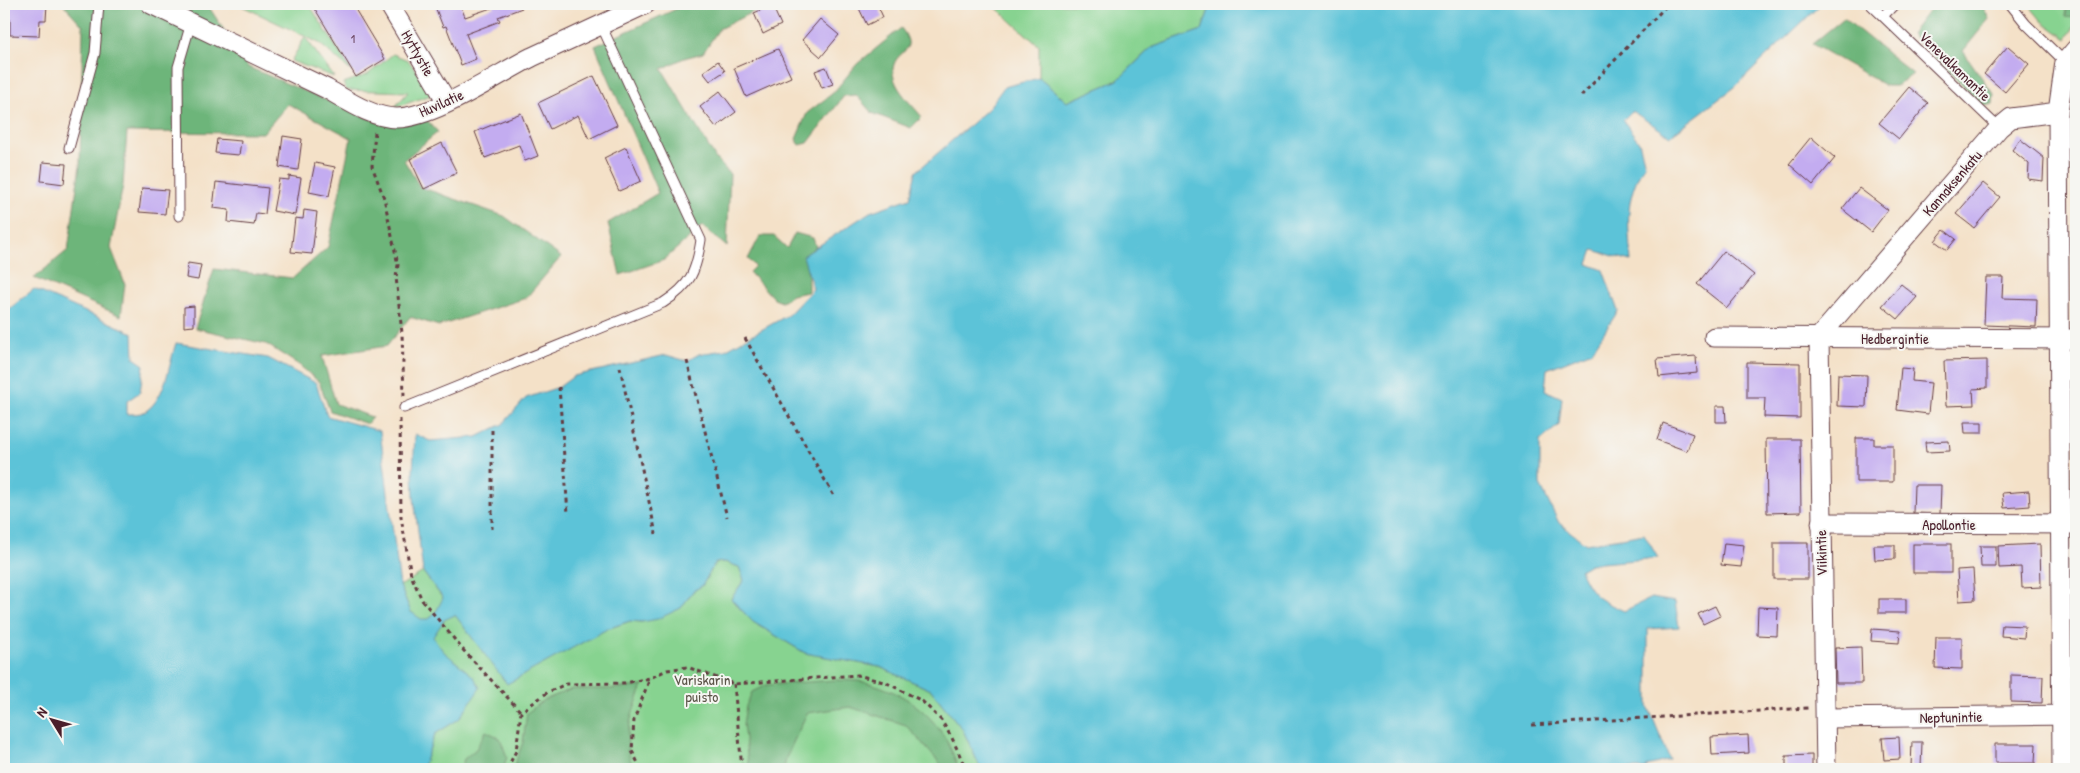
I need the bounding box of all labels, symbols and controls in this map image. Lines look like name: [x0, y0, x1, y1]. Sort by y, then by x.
street label: Hyttystie: [396, 26, 440, 80]
street label: Venevalkamantie: [1914, 26, 1996, 106]
house number: 1: [351, 30, 355, 47]
street label: Huvilatie: [415, 84, 467, 122]
street label: Kannaksenkatu: [1917, 145, 1987, 221]
street label: Hedbergintie: [1861, 328, 1929, 349]
street label: Apollontie: [1922, 514, 1976, 535]
street label: Viikintie: [1810, 530, 1832, 576]
park label: Variskarin puisto: [673, 669, 731, 707]
north arrow: [28, 696, 78, 746]
text: N: [31, 703, 51, 721]
street label: Neptunintie: [1919, 706, 1983, 728]

